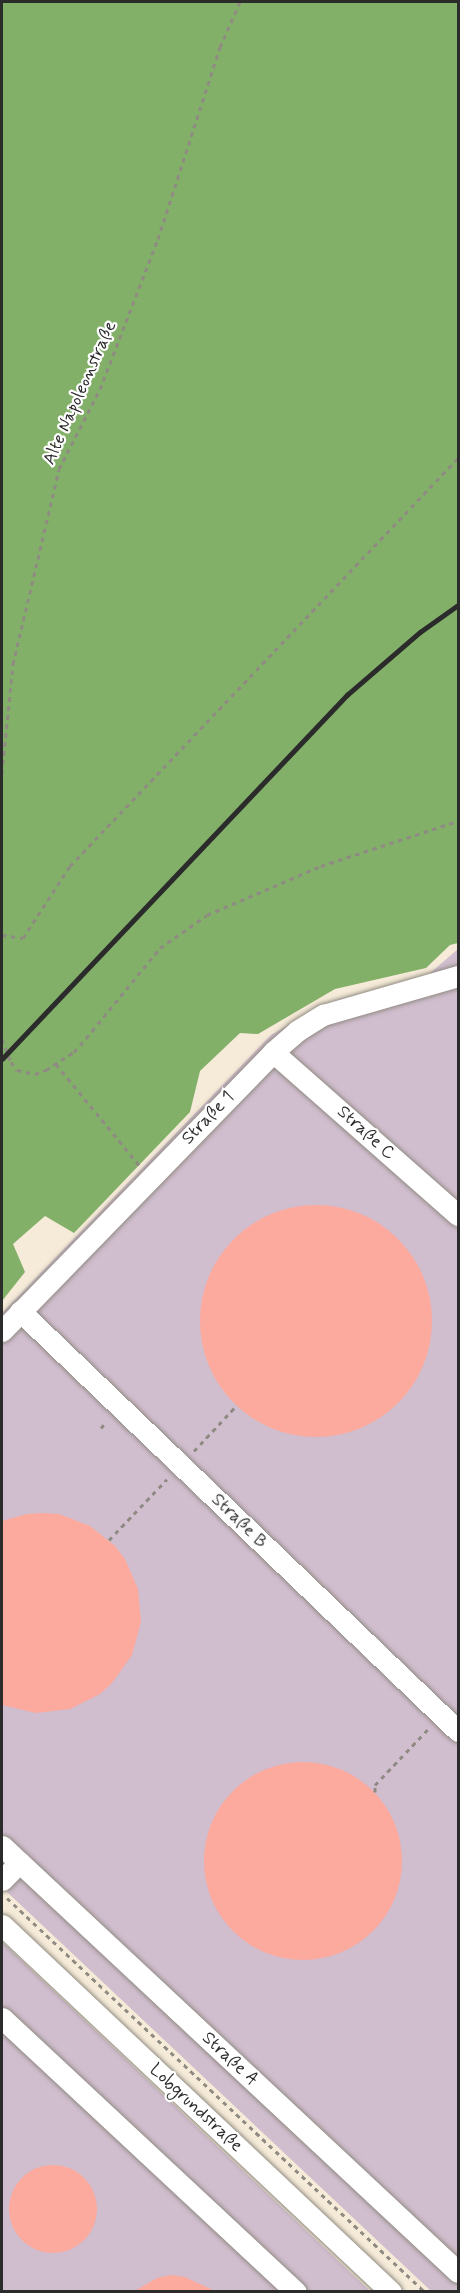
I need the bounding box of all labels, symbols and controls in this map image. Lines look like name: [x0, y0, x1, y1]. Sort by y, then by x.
street label: Alte Napoleonstraße: [40, 320, 120, 466]
street label: Straße 1: [177, 1087, 239, 1149]
street label: Straße C: [332, 1101, 400, 1165]
street label: Straße B: [207, 1489, 271, 1553]
street label: Straße A: [197, 2027, 263, 2091]
street label: Lobgrundstraße: [145, 2059, 247, 2157]

